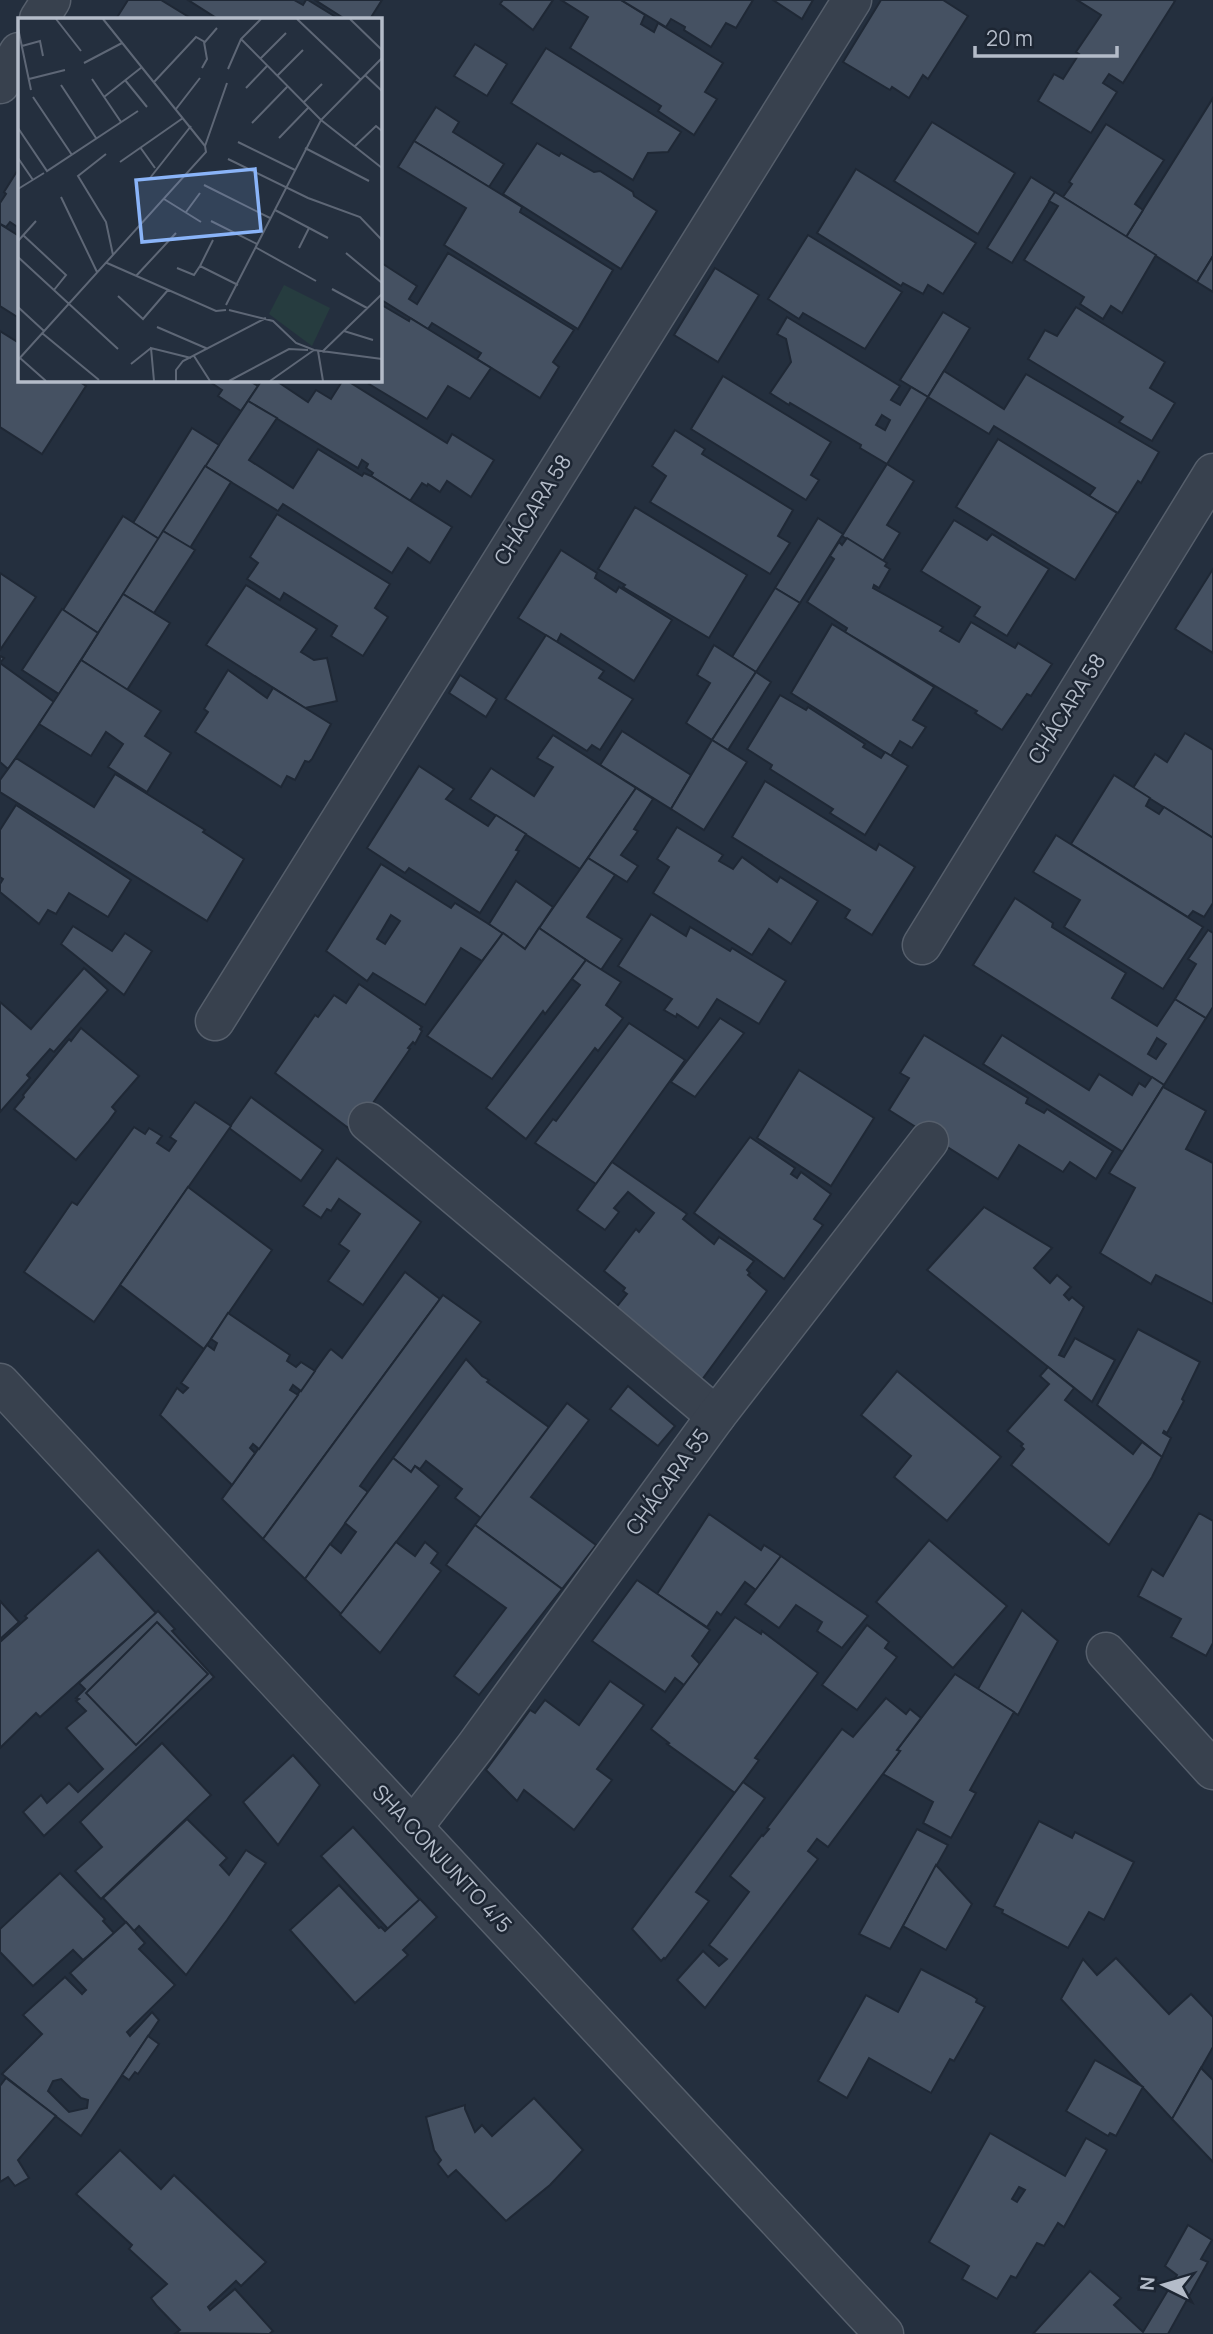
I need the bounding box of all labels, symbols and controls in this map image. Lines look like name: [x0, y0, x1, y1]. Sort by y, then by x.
scale bar: [975, 14, 1117, 58]
inset map: [18, 18, 382, 382]
text: 20 m: [986, 24, 1033, 52]
street label: CHÁCARA 58: [487, 449, 577, 570]
street label: CHÁCARA 58: [1021, 648, 1111, 769]
street label: CHÁCARA 55: [619, 1423, 715, 1540]
street label: SHA CONJUNTO 4/5: [367, 1778, 519, 1938]
north arrow: [1129, 2250, 1199, 2320]
text: N: [1134, 2276, 1161, 2291]

